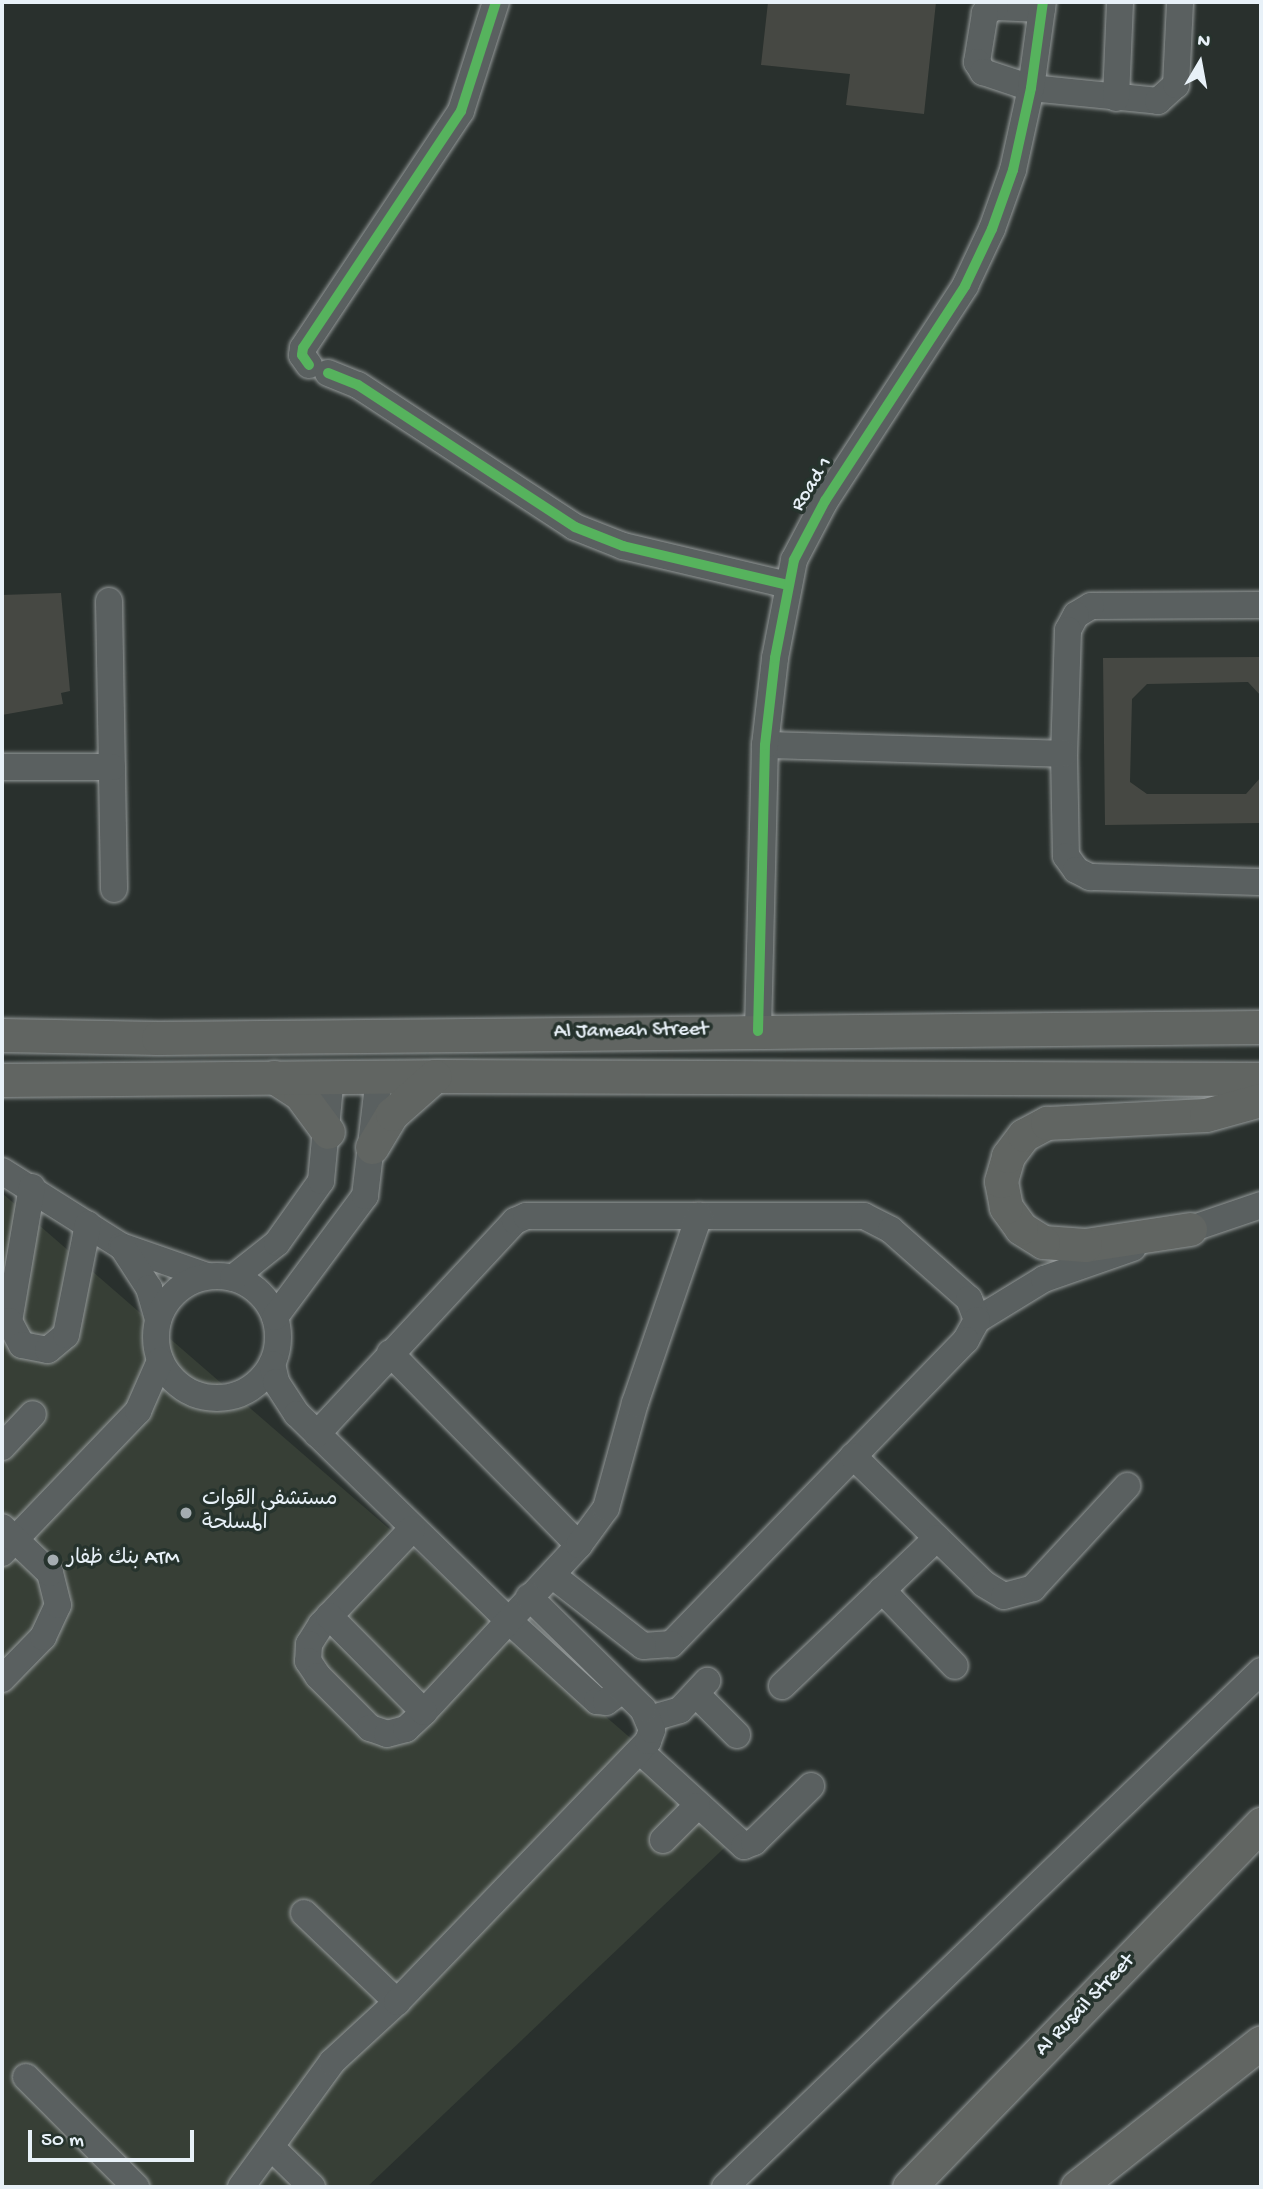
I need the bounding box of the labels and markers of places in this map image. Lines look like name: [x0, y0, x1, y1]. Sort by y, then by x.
place label: مستشفى القوات المسلحة: [202, 1488, 337, 1538]
marker: مستشفى القوات المسلحة: [176, 1503, 196, 1523]
place label: بنك ظفار ATM: [67, 1547, 179, 1573]
marker: بنك ظفار ATM: [45, 1552, 61, 1568]

